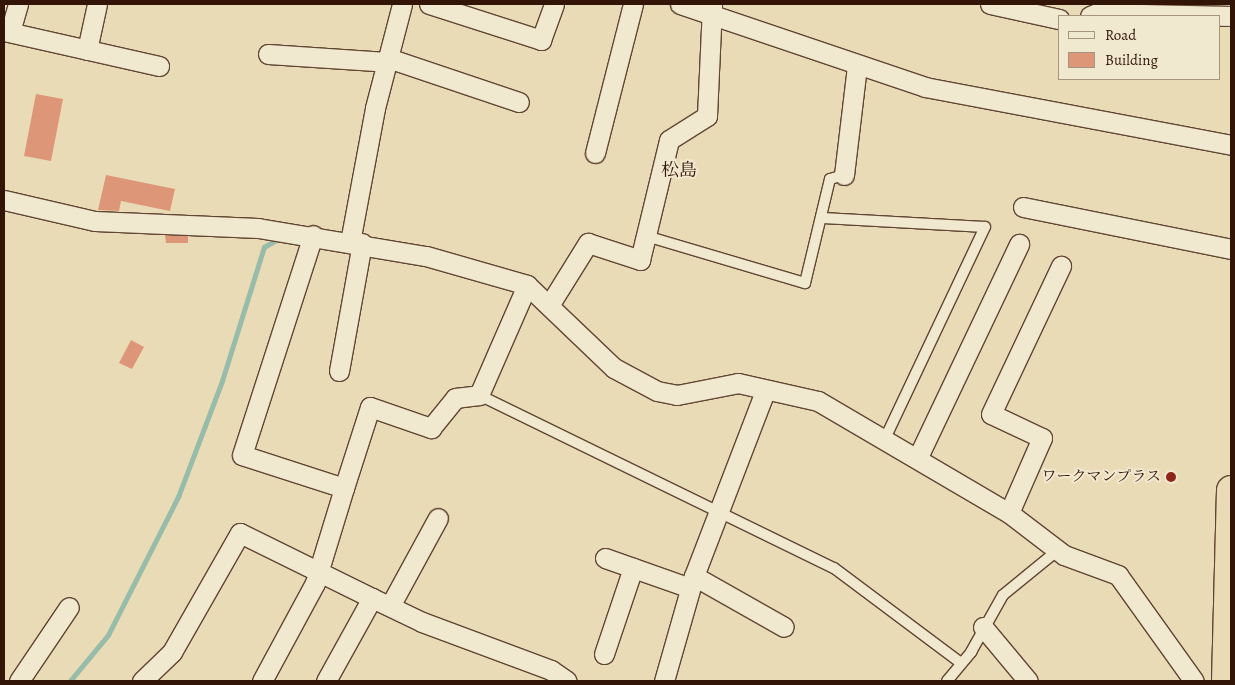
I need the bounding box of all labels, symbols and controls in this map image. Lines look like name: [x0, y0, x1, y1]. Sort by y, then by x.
legend: [1058, 15, 1220, 80]
text: Road: [1105, 25, 1136, 45]
text: Building: [1105, 50, 1158, 70]
district label: 松島: [661, 159, 697, 181]
place label: ワークマンプラス: [1041, 468, 1161, 486]
marker: ワークマンプラス: [1165, 471, 1177, 483]

